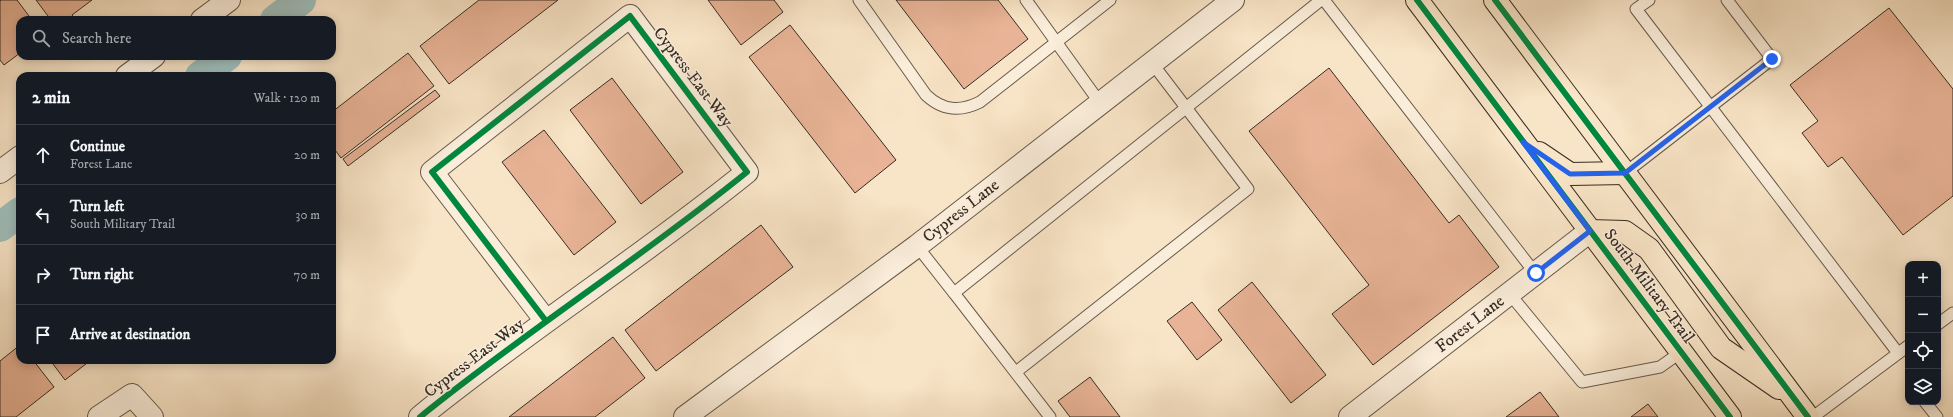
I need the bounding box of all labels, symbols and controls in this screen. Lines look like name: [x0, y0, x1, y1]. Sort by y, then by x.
search box: [16, 16, 336, 60]
street label: Cypress East Way: [648, 23, 738, 132]
icon: search: [30, 27, 52, 49]
text: Search here: [62, 29, 131, 48]
route end: [1763, 50, 1781, 68]
text: 2 min: [32, 87, 70, 109]
text: Walk · 120 m: [254, 90, 320, 106]
text: Continue: [70, 137, 125, 156]
icon: ahead: [32, 144, 54, 166]
text: 20 m: [294, 147, 320, 163]
text: Forest Lane: [70, 156, 132, 172]
street label: Cypress Lane: [918, 174, 1004, 248]
text: Turn left: [70, 197, 124, 216]
icon: left: [32, 204, 54, 226]
text: 30 m: [296, 207, 320, 223]
text: South Military Trail: [70, 216, 175, 232]
street label: South Military Trail: [1599, 224, 1699, 348]
map controls: [1905, 261, 1941, 405]
button: +: [1905, 261, 1941, 297]
icon: right: [32, 264, 54, 286]
route start: [1527, 264, 1545, 282]
text: Turn right: [70, 265, 133, 284]
text: 70 m: [294, 267, 320, 283]
street label: Forest Lane: [1431, 290, 1509, 358]
button: −: [1905, 297, 1941, 333]
street label: Cypress East Way: [420, 313, 529, 403]
icon: arrive: [32, 324, 54, 346]
text: Arrive at destination: [70, 325, 190, 344]
button: locate: [1905, 333, 1941, 369]
button: layers: [1905, 369, 1941, 405]

